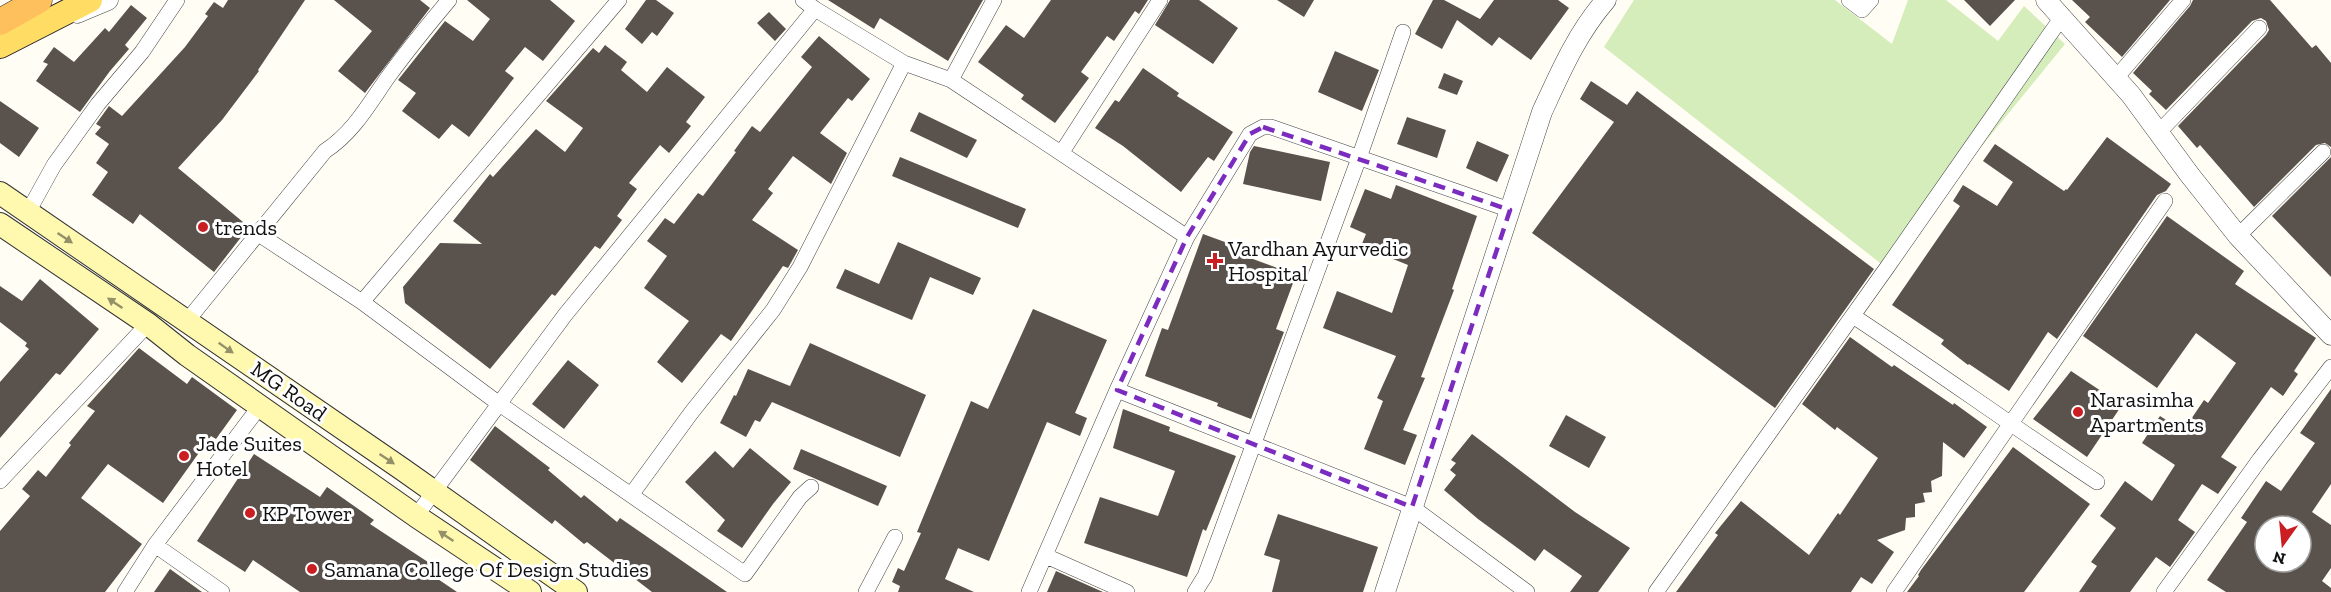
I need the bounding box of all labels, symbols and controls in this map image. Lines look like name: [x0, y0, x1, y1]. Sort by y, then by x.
place label: trends: [215, 214, 277, 241]
marker: trends: [196, 220, 210, 234]
one-way arrow: [57, 232, 73, 244]
place label: Vardhan Ayurvedic Hospital: [1227, 235, 1408, 287]
marker: Vardhan Ayurvedic Hospital: [1206, 252, 1224, 270]
one-way arrow: [108, 297, 124, 309]
one-way arrow: [218, 342, 234, 354]
street label: MG Road: [246, 355, 332, 427]
place label: Narasimha Apartments: [2090, 386, 2204, 438]
marker: Narasimha Apartments: [2071, 405, 2085, 419]
place label: Jade Suites Hotel: [196, 430, 302, 482]
marker: Jade Suites Hotel: [177, 449, 191, 463]
one-way arrow: [378, 453, 394, 465]
place label: KP Tower: [262, 500, 352, 527]
marker: KP Tower: [243, 506, 257, 520]
north arrow: [2253, 514, 2313, 574]
one-way arrow: [439, 530, 455, 542]
text: N: [2271, 547, 2288, 569]
place label: Samana College Of Design Studies: [324, 556, 649, 583]
marker: Samana College Of Design Studies: [305, 562, 319, 576]

